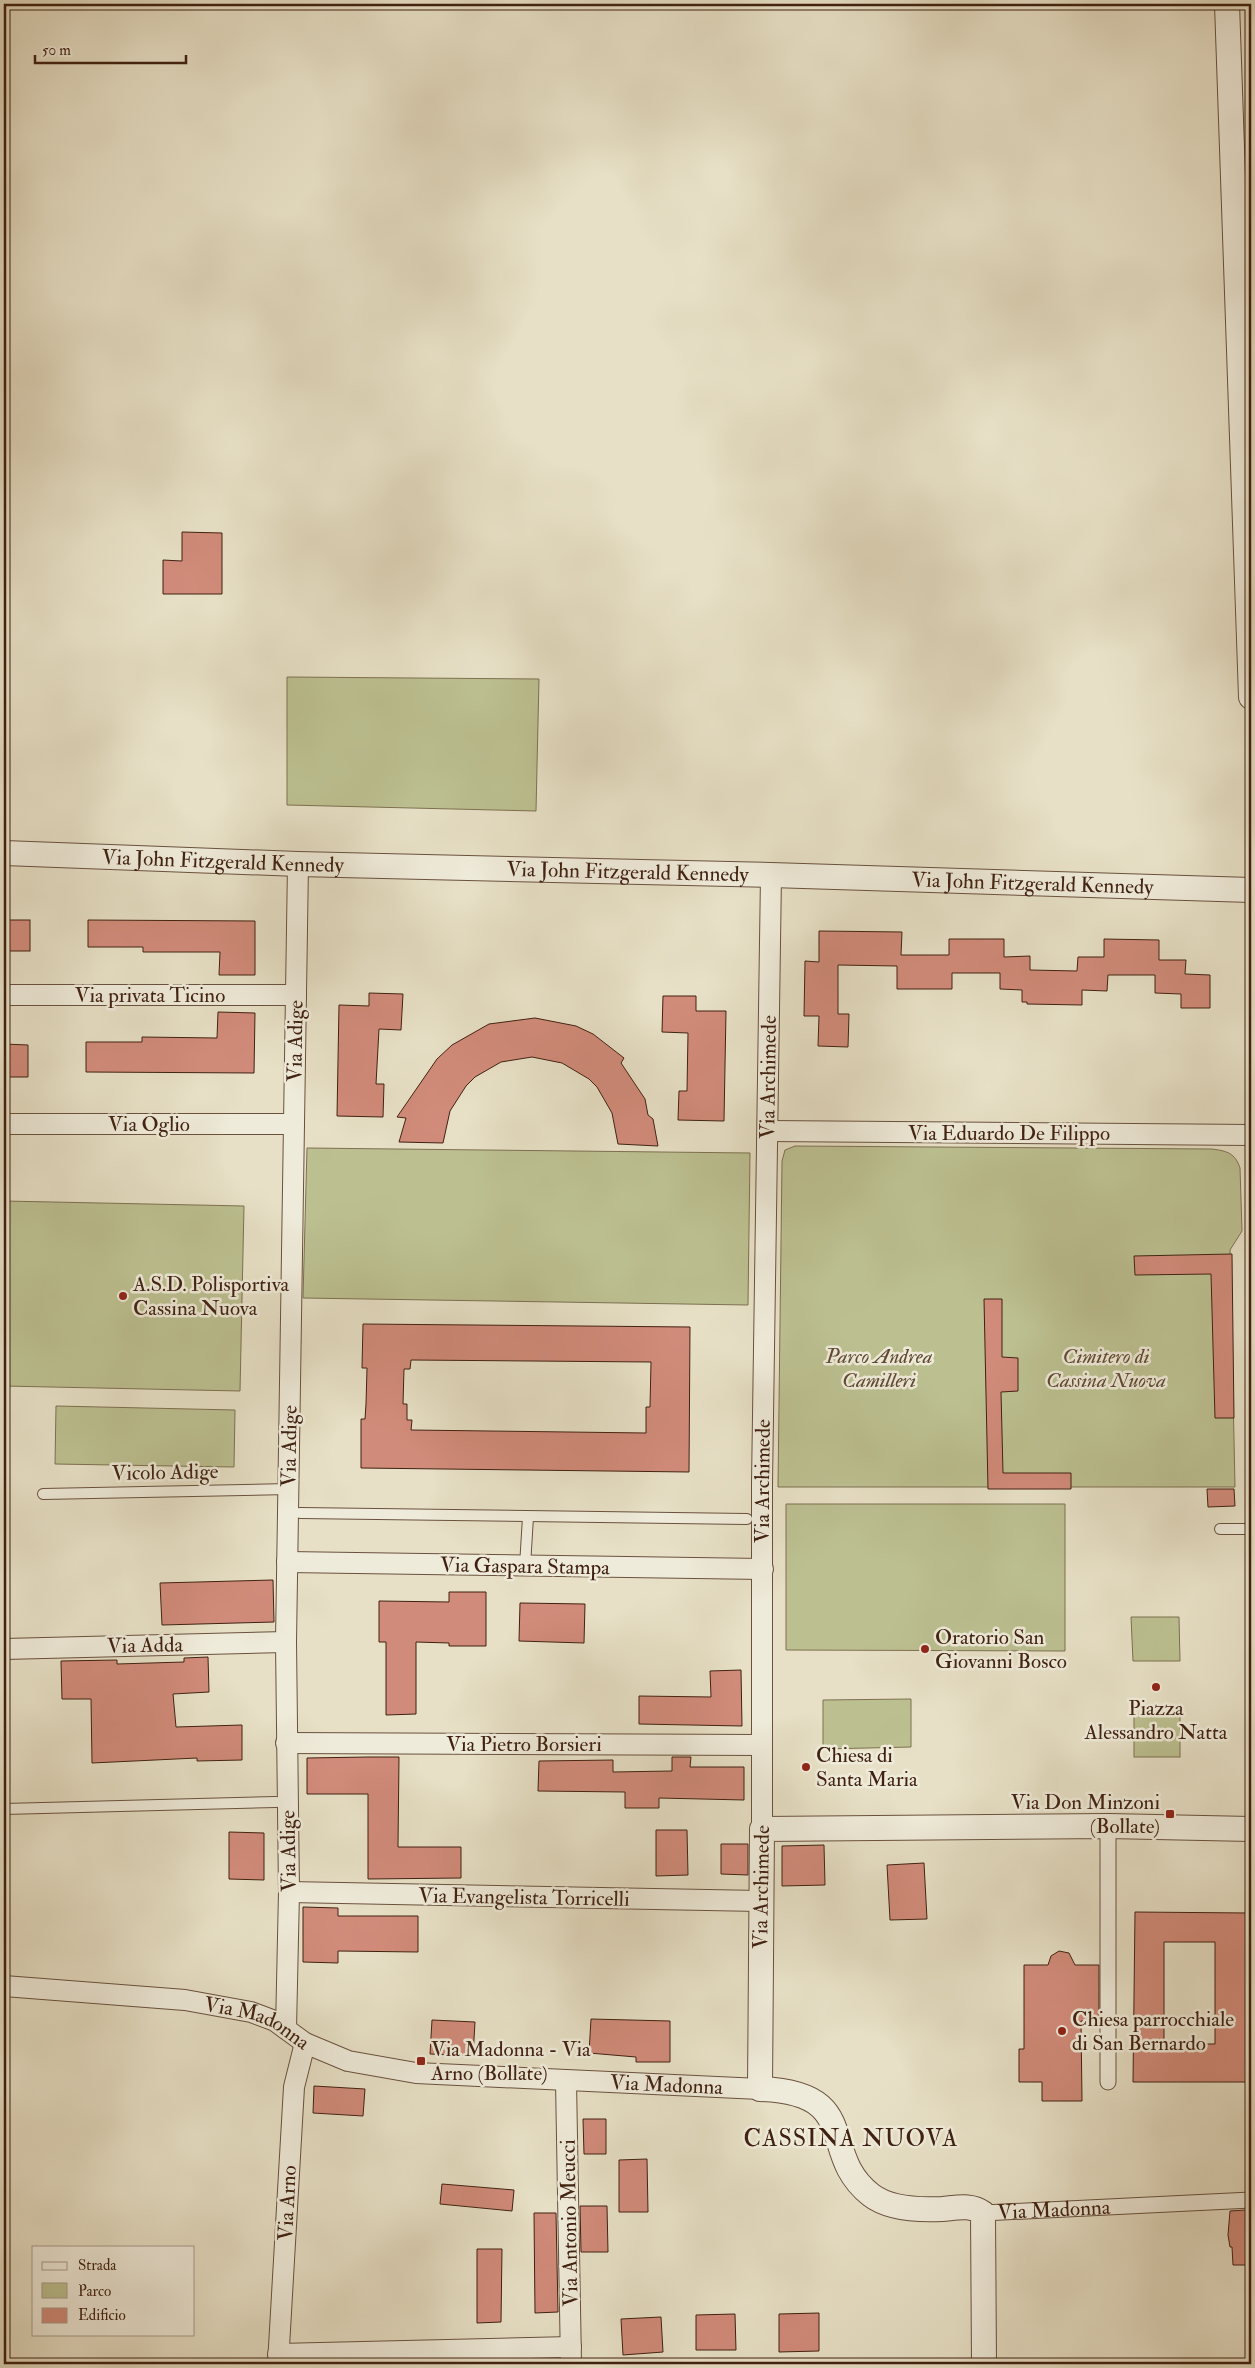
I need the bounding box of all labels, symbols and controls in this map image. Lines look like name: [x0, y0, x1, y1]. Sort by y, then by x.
scale bar: [35, 32, 186, 64]
text: 50 m: [42, 41, 71, 60]
street label: Via John Fitzgerald Kennedy: [101, 844, 345, 879]
street label: Via John Fitzgerald Kennedy: [506, 856, 750, 888]
street label: Via John Fitzgerald Kennedy: [911, 866, 1155, 901]
street label: Via privata Ticino: [75, 982, 225, 1009]
street label: Via Adige: [281, 1000, 310, 1082]
street label: Via Archimede: [754, 1015, 783, 1139]
street label: Via Oglio: [108, 1111, 190, 1138]
street label: Via Eduardo De Filippo: [908, 1120, 1110, 1147]
place label: A.S.D. Polisportiva Cassina Nuova: [132, 1271, 290, 1322]
marker: A.S.D. Polisportiva Cassina Nuova: [117, 1290, 129, 1302]
park label: Parco Andrea Camilleri: [824, 1343, 933, 1394]
park label: Cimitero di Cassina Nuova: [1046, 1343, 1166, 1394]
street label: Via Adige: [275, 1405, 304, 1487]
street label: Via Archimede: [749, 1419, 777, 1543]
street label: Vicolo Adige: [111, 1458, 219, 1487]
street label: Via Gaspara Stampa: [440, 1552, 610, 1581]
place label: Oratorio San Giovanni Bosco: [935, 1624, 1067, 1675]
street label: Via Adda: [107, 1631, 184, 1660]
marker: Oratorio San Giovanni Bosco: [919, 1643, 931, 1655]
marker: Piazza Alessandro Natta: [1150, 1681, 1162, 1693]
place label: Piazza Alessandro Natta: [1083, 1695, 1228, 1746]
street label: Via Pietro Borsieri: [446, 1731, 602, 1758]
place label: Chiesa di Santa Maria: [816, 1742, 918, 1793]
marker: Chiesa di Santa Maria: [800, 1761, 812, 1773]
place label: Via Don Minzoni (Bollate): [1011, 1789, 1160, 1840]
marker: Via Don Minzoni (Bollate): [1164, 1808, 1176, 1820]
street label: Via Adige: [274, 1810, 303, 1892]
street label: Via Archimede: [747, 1825, 776, 1949]
street label: Via Evangelista Torricelli: [418, 1882, 630, 1913]
street label: Via Madonna: [202, 1991, 315, 2056]
place label: Chiesa parrocchiale di San Bernardo: [1072, 2006, 1234, 2057]
marker: Chiesa parrocchiale di San Bernardo: [1056, 2025, 1068, 2037]
place label: Via Madonna - Via Arno (Bollate): [430, 2036, 591, 2087]
marker: Via Madonna - Via Arno (Bollate): [415, 2055, 427, 2067]
street label: Via Madonna: [609, 2069, 724, 2101]
district label: CASSINA NUOVA: [744, 2123, 958, 2154]
street label: Via Antonio Meucci: [555, 2139, 584, 2307]
street label: Via Arno: [272, 2165, 303, 2241]
street label: Via Madonna: [997, 2194, 1111, 2226]
legend: [32, 2246, 195, 2336]
text: Strada: [78, 2256, 117, 2275]
text: Parco: [78, 2282, 111, 2301]
text: Edificio: [78, 2306, 126, 2325]

